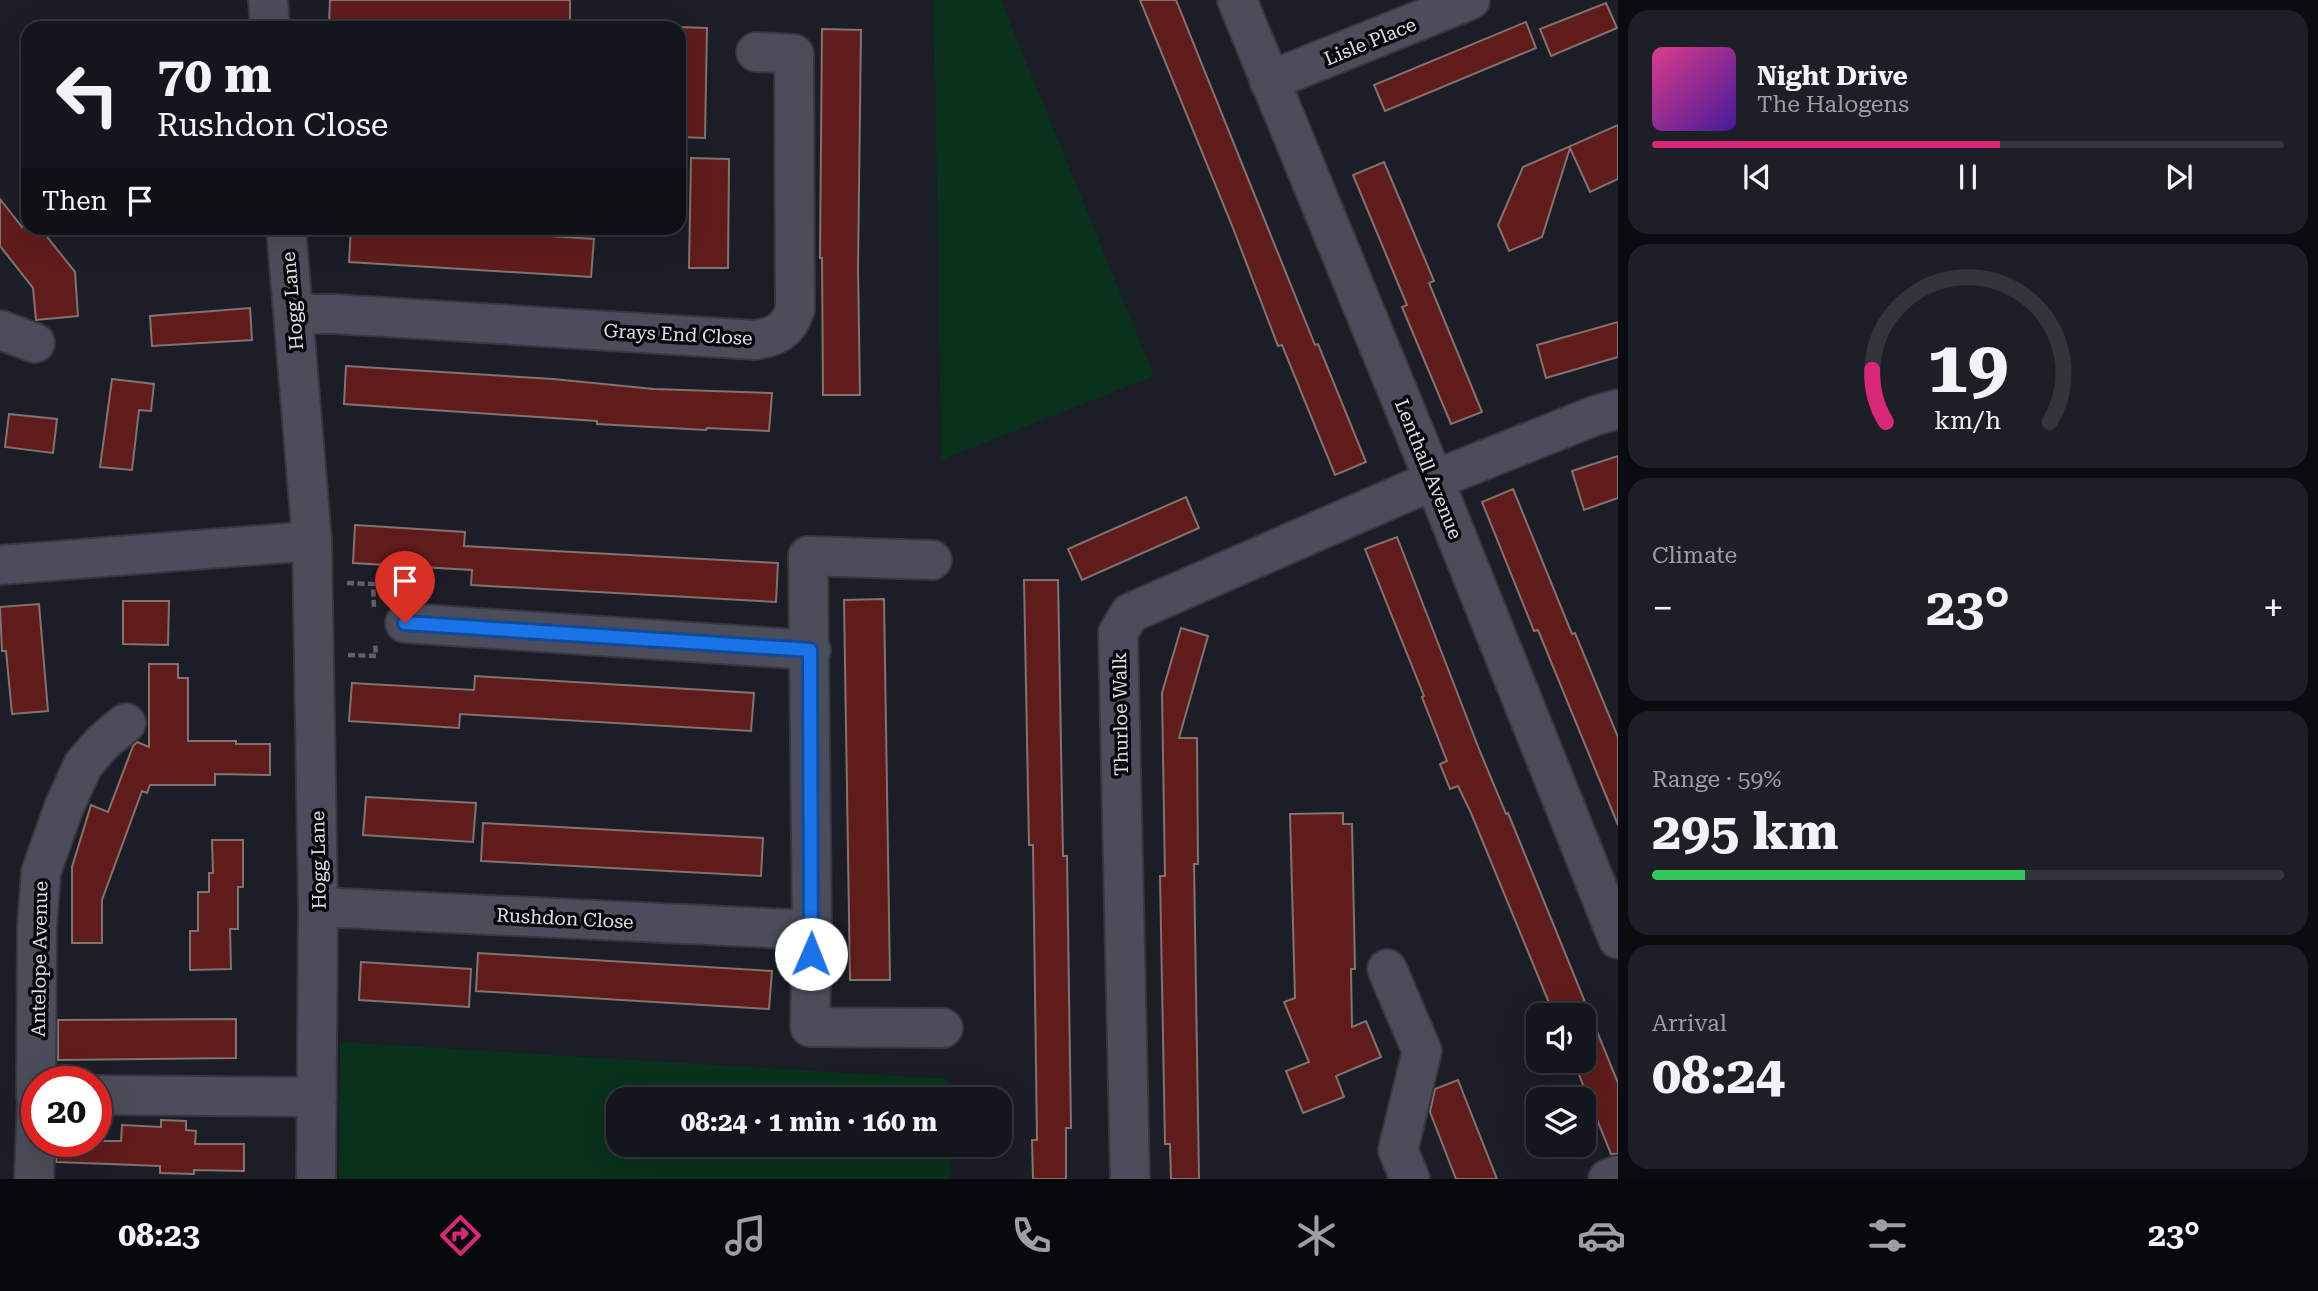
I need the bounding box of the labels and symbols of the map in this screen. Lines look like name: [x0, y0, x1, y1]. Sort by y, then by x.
street label: Lisle Place: [1321, 13, 1420, 70]
street label: Hogg Lane: [277, 251, 308, 351]
street label: Grays End Close: [603, 319, 753, 350]
street label: Lenthall Avenue: [1390, 396, 1467, 543]
pin: [375, 551, 435, 623]
street label: Thurloe Walk: [1108, 652, 1133, 776]
street label: Hogg Lane: [306, 810, 331, 910]
street label: Antelope Avenue: [27, 881, 52, 1037]
street label: Rushdon Close: [496, 903, 634, 934]
position arrow: [774, 917, 848, 991]
speed limit sign: 20: [21, 1066, 112, 1157]

